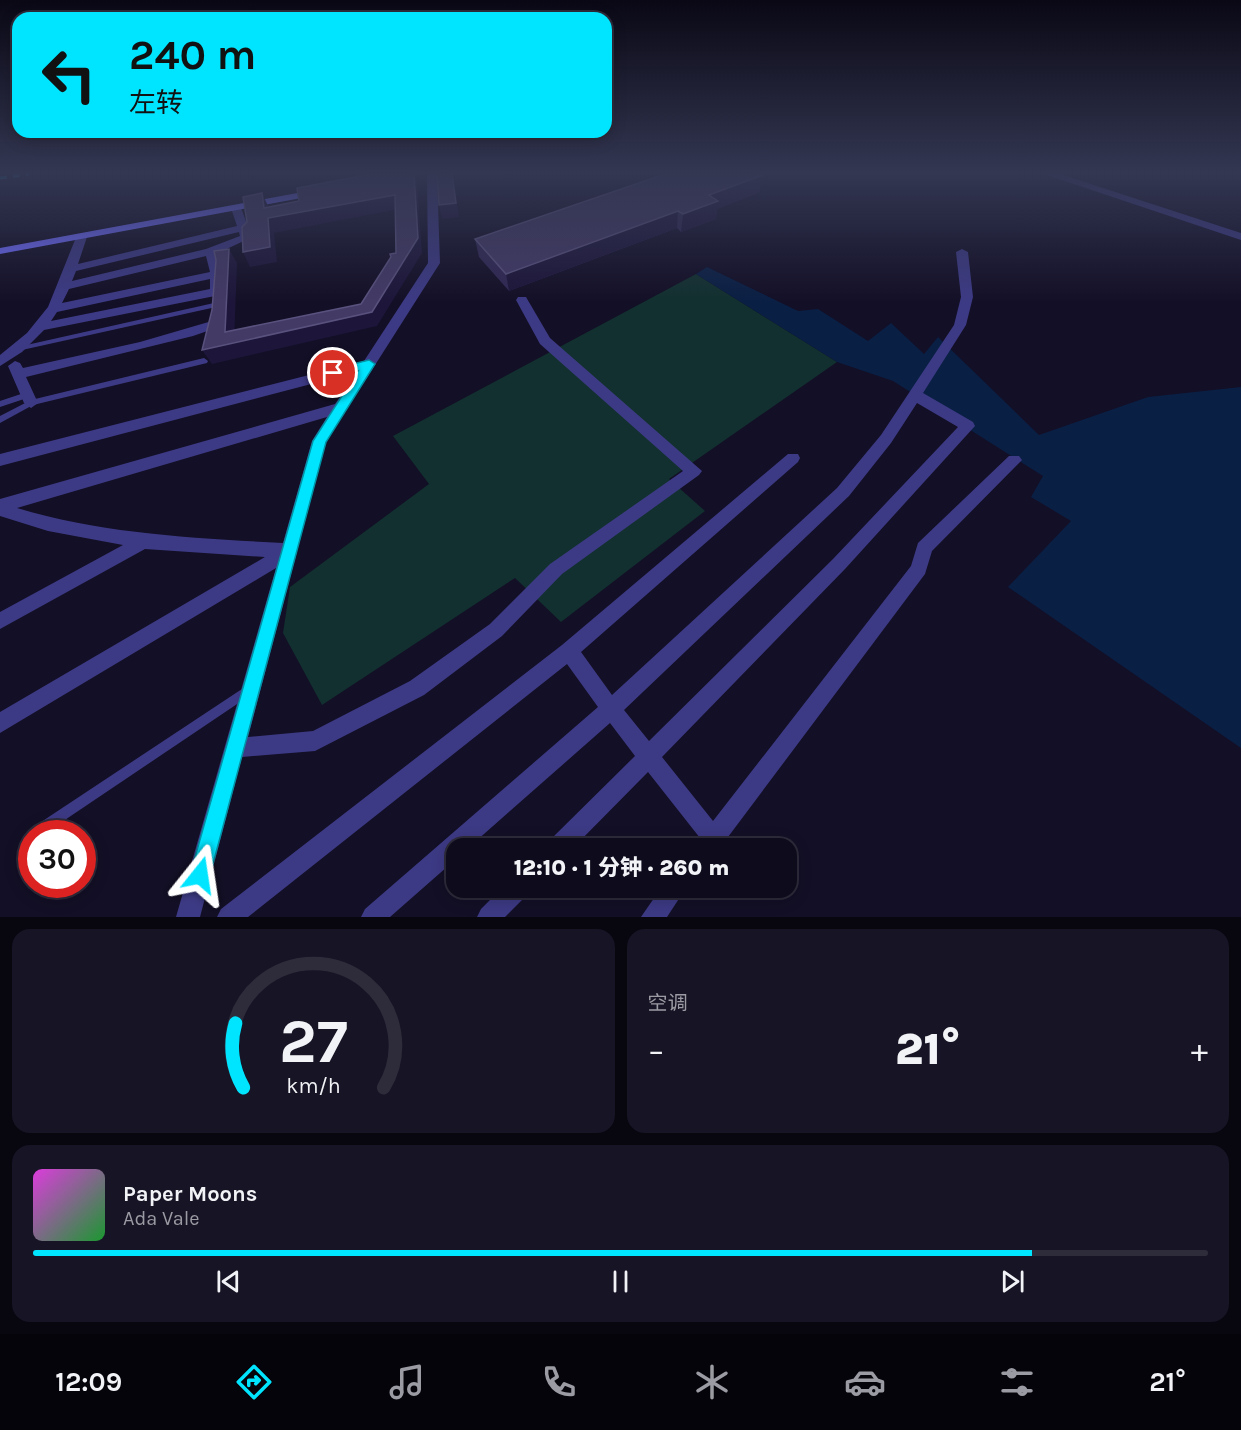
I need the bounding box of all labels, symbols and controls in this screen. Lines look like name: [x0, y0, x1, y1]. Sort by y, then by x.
text: 240 m: [129, 30, 256, 80]
icon: left: [30, 36, 108, 114]
text: 左转: [129, 87, 183, 119]
pin: [307, 347, 358, 398]
icon: arrive: [316, 356, 349, 389]
speed limit sign: 30: [18, 820, 96, 898]
position arrow: [168, 843, 232, 907]
text: 12:10 · 1 分钟 · 260 m: [514, 855, 729, 881]
text: 空调: [648, 992, 688, 1015]
text: 27: [279, 1005, 348, 1078]
text: 21°: [895, 1023, 960, 1075]
text: −: [648, 1031, 665, 1069]
text: +: [1191, 1031, 1208, 1069]
text: km/h: [286, 1073, 340, 1098]
text: Paper Moons: [123, 1181, 257, 1207]
text: Ada Vale: [123, 1207, 200, 1230]
icon: previous: [212, 1265, 245, 1298]
icon: pause: [604, 1265, 637, 1298]
icon: next: [996, 1265, 1029, 1298]
icon: directions: [233, 1361, 275, 1403]
icon: music: [386, 1361, 428, 1403]
icon: phone: [538, 1361, 580, 1403]
icon: climate: [691, 1361, 733, 1403]
icon: car: [844, 1361, 886, 1403]
icon: filters: [996, 1361, 1038, 1403]
text: 12:09: [55, 1366, 122, 1398]
text: 21°: [1149, 1366, 1186, 1398]

